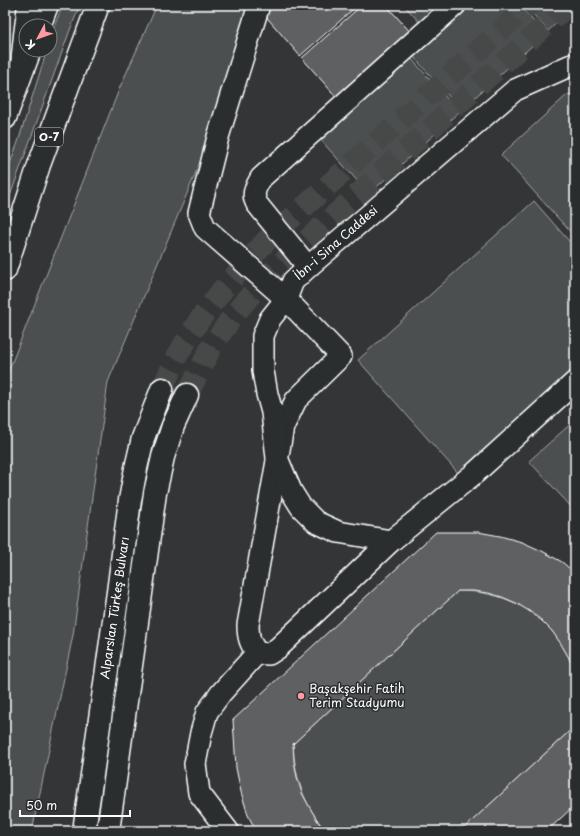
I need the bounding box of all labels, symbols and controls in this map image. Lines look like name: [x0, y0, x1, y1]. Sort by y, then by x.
north arrow: [18, 18, 58, 58]
text: K: [21, 36, 39, 54]
road number: O-7: [35, 128, 63, 146]
street label: İbn-i Sina Caddesi: [290, 201, 381, 284]
street label: Alparslan Türkeş Bulvarı: [95, 536, 133, 680]
place label: Başakşehir Fatih Terim Stadyumu: [309, 679, 405, 711]
marker: Başakşehir Fatih Terim Stadyumu: [296, 691, 306, 701]
scale bar: [20, 792, 130, 818]
text: 50 m: [26, 796, 57, 814]

